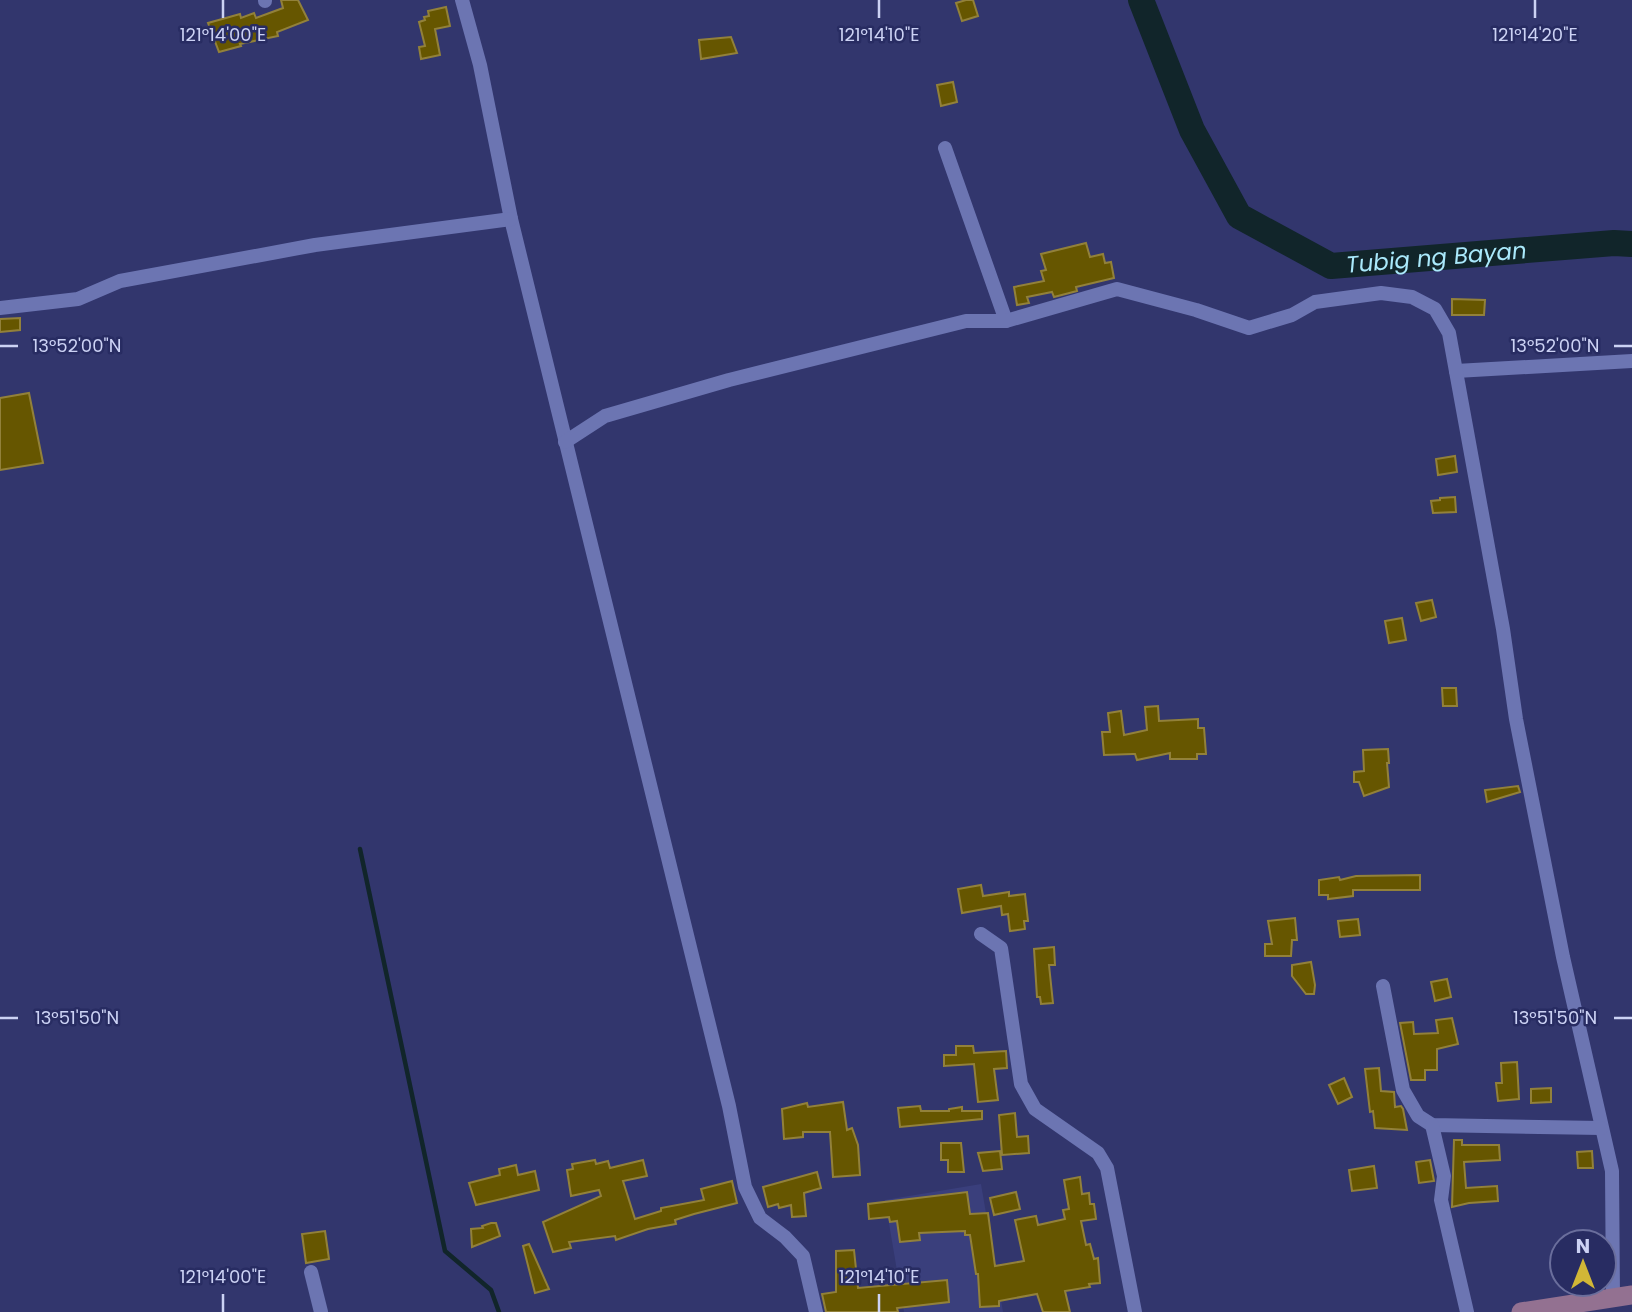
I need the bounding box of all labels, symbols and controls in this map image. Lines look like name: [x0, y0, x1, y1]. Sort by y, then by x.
text: 121°14'00"E: [180, 22, 266, 47]
text: 121°14'10"E: [839, 22, 919, 47]
text: 121°14'20"E: [1492, 22, 1578, 47]
water label: Tubig ng Bayan: [1345, 234, 1528, 281]
text: 13°52'00"N: [33, 333, 121, 358]
text: 13°52'00"N: [1511, 333, 1599, 358]
text: 13°51'50"N: [35, 1005, 119, 1030]
text: 13°51'50"N: [1513, 1005, 1597, 1030]
north arrow: [1548, 1228, 1618, 1298]
text: N: [1576, 1233, 1590, 1260]
text: 121°14'00"E: [180, 1264, 266, 1289]
text: 121°14'10"E: [839, 1264, 919, 1289]

